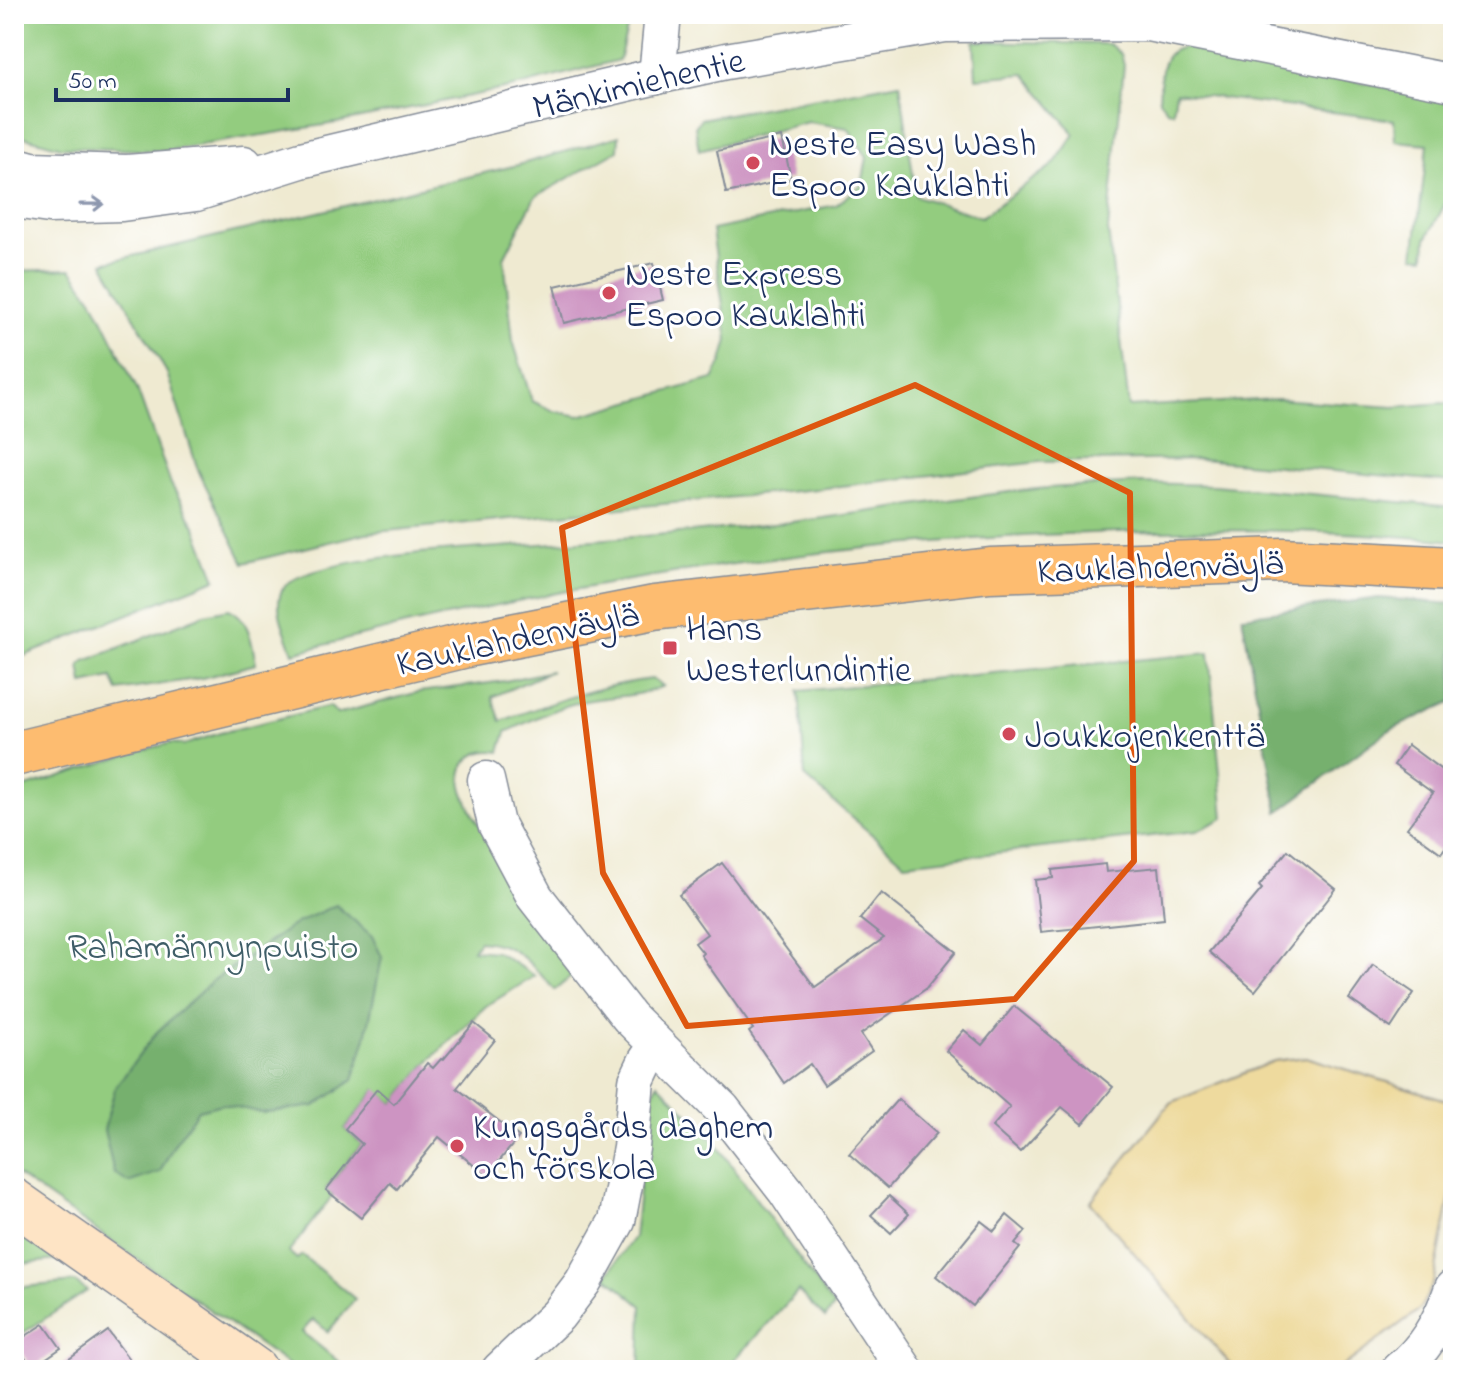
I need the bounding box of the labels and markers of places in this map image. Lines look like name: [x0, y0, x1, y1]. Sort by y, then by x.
place label: Neste Easy Wash Espoo Kauklahti: [769, 120, 1036, 214]
marker: Neste Easy Wash Espoo Kauklahti: [744, 154, 762, 172]
place label: Neste Express Espoo Kauklahti: [625, 250, 865, 344]
marker: Neste Express Espoo Kauklahti: [600, 284, 618, 302]
place label: Hans Westerlundintie: [686, 605, 912, 699]
marker: Hans Westerlundintie: [661, 639, 679, 657]
place label: Joukkojenkenttä: [1025, 712, 1264, 765]
marker: Joukkojenkenttä: [1000, 725, 1018, 743]
place label: Kungsgårds daghem och förskola: [473, 1103, 773, 1197]
marker: Kungsgårds daghem och förskola: [448, 1137, 466, 1155]

